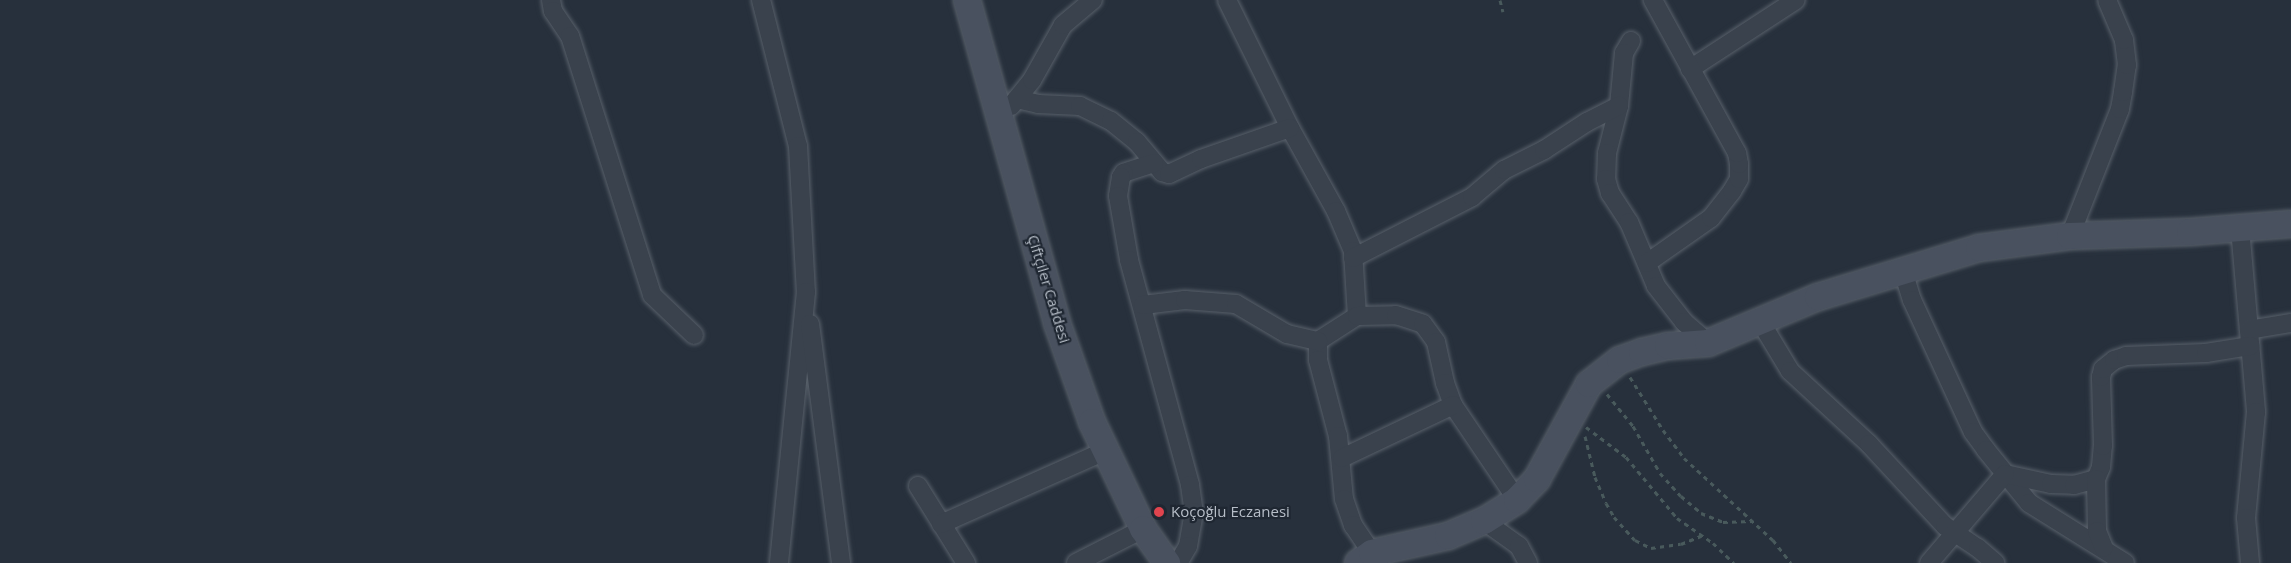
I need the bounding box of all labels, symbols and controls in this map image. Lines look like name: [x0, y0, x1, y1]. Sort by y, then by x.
street label: Çiftçiler Caddesi: [1024, 233, 1074, 345]
place label: Koçoğlu Eczanesi: [1171, 503, 1290, 521]
marker: Koçoğlu Eczanesi: [1152, 505, 1166, 519]

